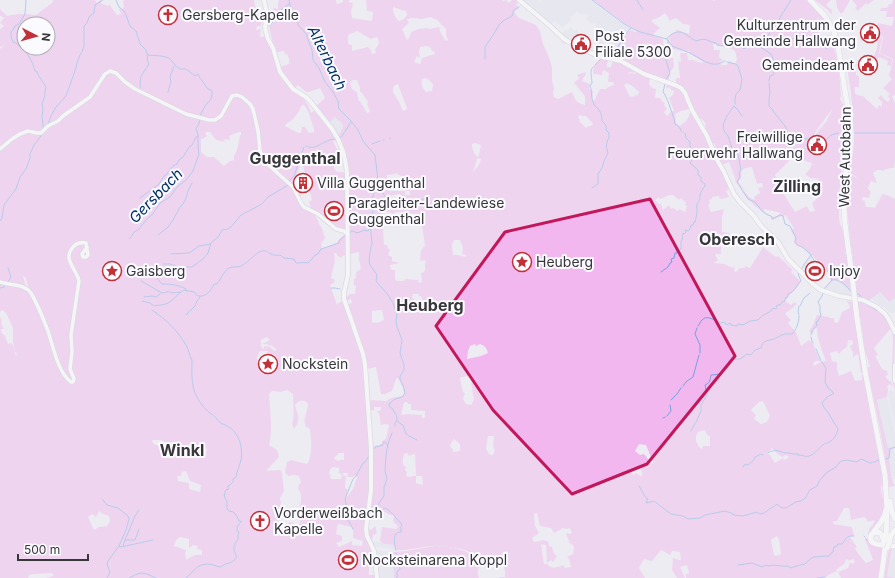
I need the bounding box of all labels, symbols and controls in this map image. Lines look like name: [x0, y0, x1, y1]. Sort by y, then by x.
church icon: Gersberg-Kapelle: [157, 4, 179, 26]
place label: Gersberg-Kapelle: [182, 6, 299, 23]
north arrow: [16, 16, 56, 56]
place label: Kulturzentrum der Gemeinde Hallwang: [723, 16, 856, 49]
water label: Alterbach: [303, 22, 351, 93]
public building icon: Kulturzentrum der Gemeinde Hallwang: [859, 22, 881, 44]
place label: Post Filiale 5300: [595, 27, 672, 60]
text: N: [39, 32, 53, 42]
public building icon: Post Filiale 5300: [570, 33, 592, 55]
public building icon: Gemeindeamt: [857, 54, 879, 76]
place label: Gemeindeamt: [762, 56, 854, 73]
street label: West Autobahn: [835, 106, 854, 208]
place label: Freiwillige Feuerwehr Hallwang: [667, 128, 803, 161]
public building icon: Freiwillige Feuerwehr Hallwang: [806, 134, 828, 156]
district label: Guggenthal: [249, 148, 341, 168]
water label: Gersbach: [125, 164, 187, 227]
building icon: Villa Guggenthal: [292, 172, 314, 194]
place label: Villa Guggenthal: [317, 174, 425, 191]
district label: Zilling: [773, 176, 821, 196]
place label: Paragleiter-Landewiese Guggenthal: [348, 194, 504, 227]
sports icon: Paragleiter-Landewiese Guggenthal: [323, 200, 345, 222]
district label: Oberesch: [699, 229, 775, 249]
place icon: Heuberg: [511, 251, 533, 273]
place label: Heuberg: [536, 253, 593, 270]
place icon: Gaisberg: [101, 260, 123, 282]
sports icon: Injoy: [804, 260, 826, 282]
place label: Gaisberg: [126, 262, 185, 279]
place label: Injoy: [829, 262, 861, 279]
district label: Heuberg: [396, 295, 464, 315]
place icon: Nockstein: [257, 353, 279, 375]
place label: Nockstein: [282, 355, 348, 372]
district label: Winkl: [160, 440, 204, 460]
place label: Vorderweißbach Kapelle: [274, 504, 383, 537]
church icon: Vorderweißbach Kapelle: [249, 510, 271, 532]
scale bar: [18, 536, 88, 562]
text: 500 m: [24, 542, 60, 557]
sports icon: Nocksteinarena Koppl: [337, 549, 359, 571]
place label: Nocksteinarena Koppl: [362, 551, 507, 568]

